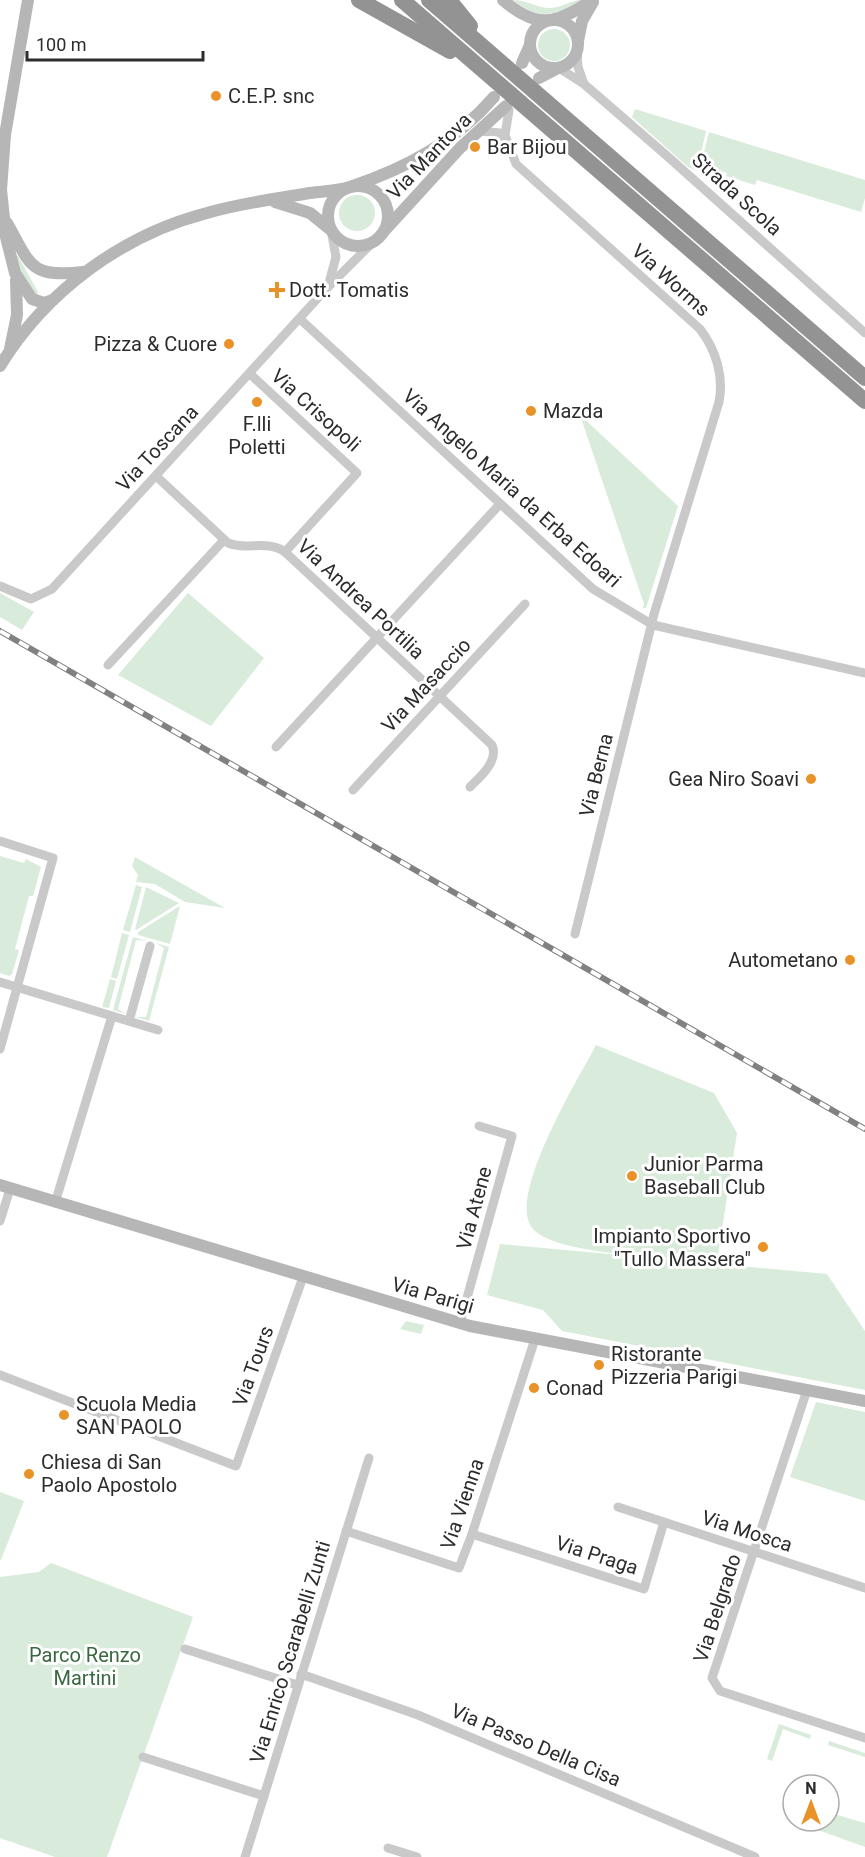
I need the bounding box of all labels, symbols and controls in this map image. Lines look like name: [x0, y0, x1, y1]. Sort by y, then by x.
scale bar: [27, 24, 202, 62]
text: 100 m: [36, 34, 87, 55]
place label: C.E.P. snc: [228, 84, 314, 108]
marker: C.E.P. snc: [209, 89, 223, 103]
street label: Via Mantova: [382, 108, 476, 204]
place label: Bar Bijou: [487, 135, 567, 159]
marker: Bar Bijou: [468, 140, 482, 154]
street label: Strada Scola: [687, 148, 787, 240]
street label: Via Worms: [627, 239, 715, 321]
place label: Dott. Tomatis: [289, 278, 409, 302]
marker: Dott. Tomatis: [270, 283, 284, 297]
place label: Pizza & Cuore: [94, 332, 217, 356]
marker: Pizza & Cuore: [222, 337, 236, 351]
street label: Via Crisopoli: [266, 364, 366, 456]
street label: Via Angelo Maria da Erba Edoari: [398, 384, 626, 592]
marker: F.lli Poletti: [250, 395, 264, 409]
place label: Mazda: [543, 399, 603, 423]
street label: Via Toscana: [111, 400, 203, 496]
marker: Mazda: [524, 404, 538, 418]
place label: F.lli Poletti: [228, 412, 286, 459]
street label: Via Andrea Portilia: [292, 534, 430, 664]
street label: Via Masaccio: [376, 633, 476, 737]
street label: Via Berna: [574, 731, 618, 819]
place label: Gea Niro Soavi: [668, 767, 799, 791]
marker: Gea Niro Soavi: [804, 772, 818, 786]
place label: Autometano: [728, 948, 838, 972]
marker: Autometano: [843, 953, 857, 967]
place label: Junior Parma Baseball Club: [644, 1152, 765, 1199]
street label: Via Atene: [451, 1164, 497, 1252]
marker: Junior Parma Baseball Club: [625, 1169, 639, 1183]
place label: Impianto Sportivo "Tullo Massera": [593, 1224, 751, 1271]
marker: Impianto Sportivo "Tullo Massera": [756, 1240, 770, 1254]
street label: Via Parigi: [389, 1272, 477, 1318]
street label: Via Tours: [227, 1323, 279, 1409]
place label: Ristorante Pizzeria Parigi: [611, 1342, 737, 1389]
marker: Ristorante Pizzeria Parigi: [592, 1358, 606, 1372]
place label: Conad: [546, 1376, 604, 1400]
marker: Conad: [527, 1381, 541, 1395]
place label: Scuola Media SAN PAOLO: [76, 1392, 197, 1439]
marker: Scuola Media SAN PAOLO: [57, 1408, 71, 1422]
place label: Chiesa di San Paolo Apostolo: [41, 1450, 177, 1497]
street label: Via Vienna: [435, 1455, 489, 1553]
marker: Chiesa di San Paolo Apostolo: [22, 1467, 36, 1481]
street label: Via Mosca: [699, 1505, 795, 1557]
street label: Via Praga: [553, 1530, 641, 1580]
street label: Via Enrico Scarabelli Zunti: [245, 1538, 335, 1766]
street label: Via Belgrado: [688, 1551, 746, 1665]
park label: Parco Renzo Martini: [29, 1643, 141, 1690]
street label: Via Passo Della Cisa: [447, 1698, 625, 1792]
north arrow: [781, 1773, 841, 1833]
text: N: [805, 1779, 817, 1798]

